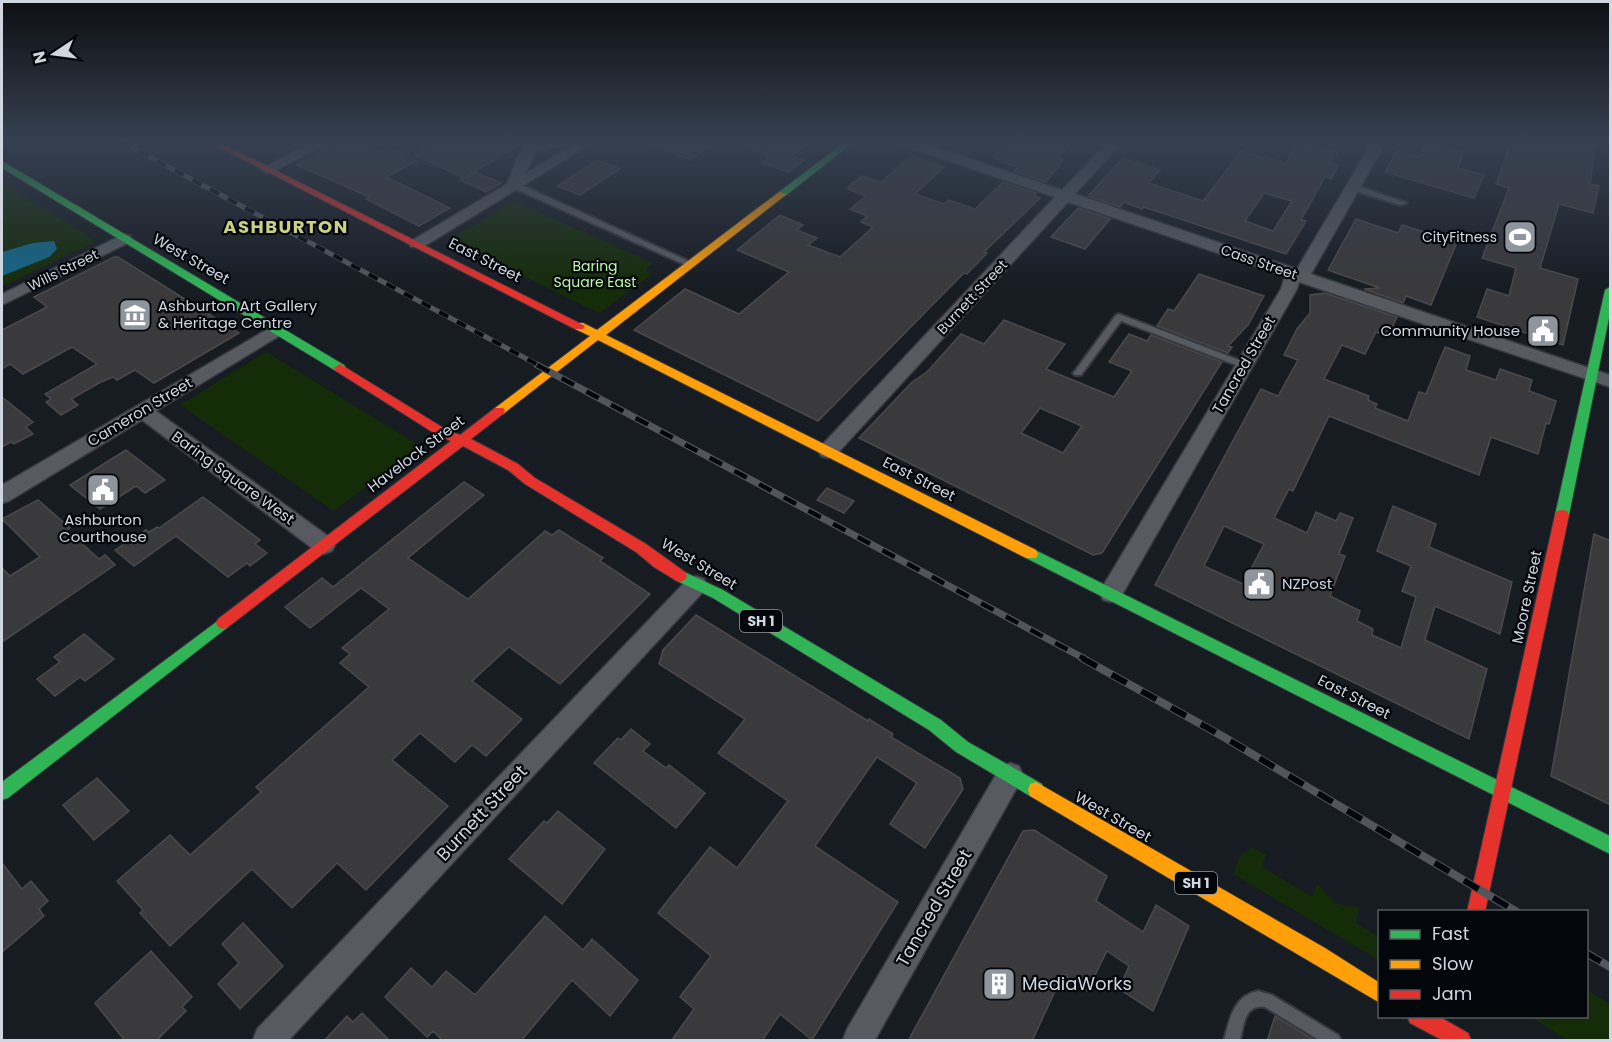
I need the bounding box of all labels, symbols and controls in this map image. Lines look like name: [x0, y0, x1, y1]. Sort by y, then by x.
north arrow: [24, 24, 84, 84]
text: N: [27, 49, 52, 66]
district label: ASHBURTON: [223, 214, 349, 239]
sports icon: CityFitness: [1502, 219, 1538, 255]
place label: CityFitness: [1422, 227, 1497, 247]
street label: West Street: [149, 228, 233, 289]
street label: East Street: [445, 232, 525, 287]
street label: Cass Street: [1218, 240, 1300, 284]
street label: Wills Street: [24, 244, 102, 296]
street label: Burnett Street: [932, 255, 1012, 339]
park label: Baring Square East: [554, 256, 636, 292]
place label: Ashburton Art Gallery & Heritage Centre: [158, 295, 318, 333]
museum icon: Ashburton Art Gallery & Heritage Centre: [117, 297, 153, 333]
street label: Tancred Street: [1207, 312, 1280, 418]
public building icon: Community House: [1525, 313, 1561, 349]
place label: Community House: [1380, 320, 1520, 341]
street label: Cameron Street: [83, 372, 196, 451]
street label: Havelock Street: [363, 410, 468, 497]
street label: Baring Square West: [168, 426, 299, 529]
street label: East Street: [879, 451, 959, 506]
public building icon: Ashburton Courthouse: [85, 472, 121, 508]
place label: Ashburton Courthouse: [59, 509, 147, 547]
street label: West Street: [657, 533, 741, 595]
street label: Moore Street: [1506, 548, 1547, 646]
public building icon: NZPost: [1241, 566, 1277, 602]
place label: NZPost: [1282, 573, 1332, 594]
road number: SH 1: [740, 610, 782, 632]
street label: East Street: [1314, 669, 1394, 724]
street label: Burnett Street: [431, 759, 533, 866]
street label: West Street: [1071, 786, 1155, 847]
street label: Tancred Street: [890, 844, 977, 971]
road number: SH 1: [1175, 872, 1217, 894]
legend: [1378, 910, 1588, 1018]
text: Fast: [1432, 921, 1469, 946]
text: Slow: [1432, 951, 1474, 976]
building icon: MediaWorks: [981, 966, 1017, 1002]
place label: MediaWorks: [1022, 971, 1132, 996]
text: Jam: [1432, 981, 1472, 1006]

